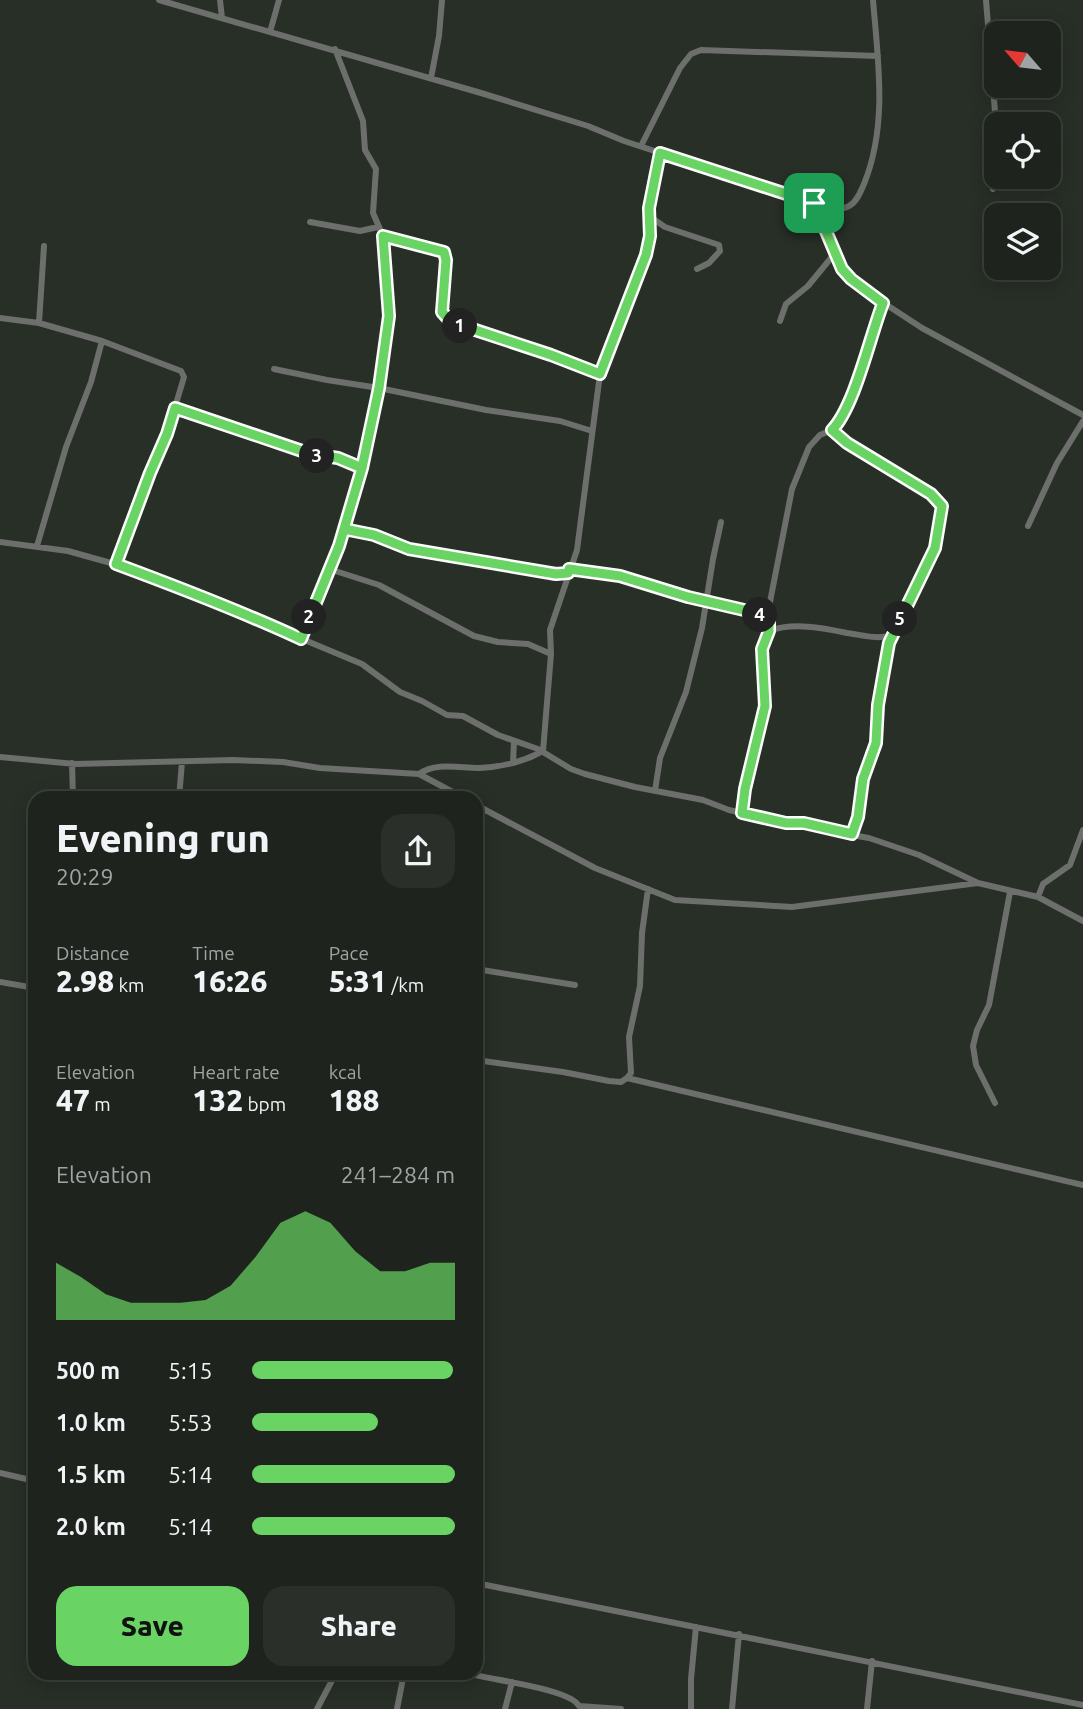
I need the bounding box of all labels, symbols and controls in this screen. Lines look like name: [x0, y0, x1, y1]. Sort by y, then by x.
north arrow: [984, 21, 1060, 98]
map controls: [984, 21, 1061, 280]
button: locate: [984, 112, 1061, 189]
pin: [784, 173, 844, 233]
icon: arrive: [795, 184, 833, 222]
button: layers: [984, 203, 1061, 280]
pin: 1: [442, 308, 477, 344]
text: 1: [454, 314, 465, 336]
pin: 3: [300, 438, 334, 474]
text: 3: [311, 444, 322, 466]
pin: 4: [742, 598, 778, 632]
pin: 2: [292, 600, 326, 634]
pin: 5: [883, 602, 918, 636]
text: 4: [754, 603, 765, 625]
text: 2: [303, 605, 314, 627]
text: 5: [894, 607, 905, 629]
button: share: [381, 814, 455, 888]
text: Evening run: [56, 817, 270, 859]
text: 20:29: [56, 864, 114, 889]
text: Distance: [56, 942, 130, 964]
text: Time: [192, 942, 235, 964]
text: Pace: [329, 942, 369, 964]
text: 2.98: [56, 964, 114, 998]
text: 16:26: [192, 964, 267, 998]
text: 5:31: [329, 964, 387, 998]
text: km: [114, 974, 144, 996]
text: /km: [387, 974, 424, 996]
text: Elevation: [56, 1061, 135, 1083]
text: Heart rate: [192, 1061, 280, 1083]
text: kcal: [329, 1061, 361, 1083]
text: 47: [56, 1083, 90, 1117]
text: 132: [192, 1083, 243, 1117]
text: 188: [329, 1083, 379, 1117]
text: m: [90, 1093, 111, 1115]
text: bpm: [243, 1093, 286, 1115]
text: Elevation: [56, 1162, 152, 1187]
text: 241–284 m: [341, 1162, 455, 1187]
text: 500 m: [56, 1358, 120, 1383]
text: 5:15: [168, 1358, 213, 1383]
text: 1.0 km: [56, 1410, 126, 1435]
text: 5:53: [168, 1410, 213, 1435]
text: 1.5 km: [56, 1462, 126, 1487]
text: 5:14: [168, 1462, 213, 1487]
text: 2.0 km: [56, 1514, 126, 1539]
text: 5:14: [168, 1514, 213, 1539]
button: Save: [56, 1586, 249, 1666]
button: Share: [263, 1586, 455, 1666]

